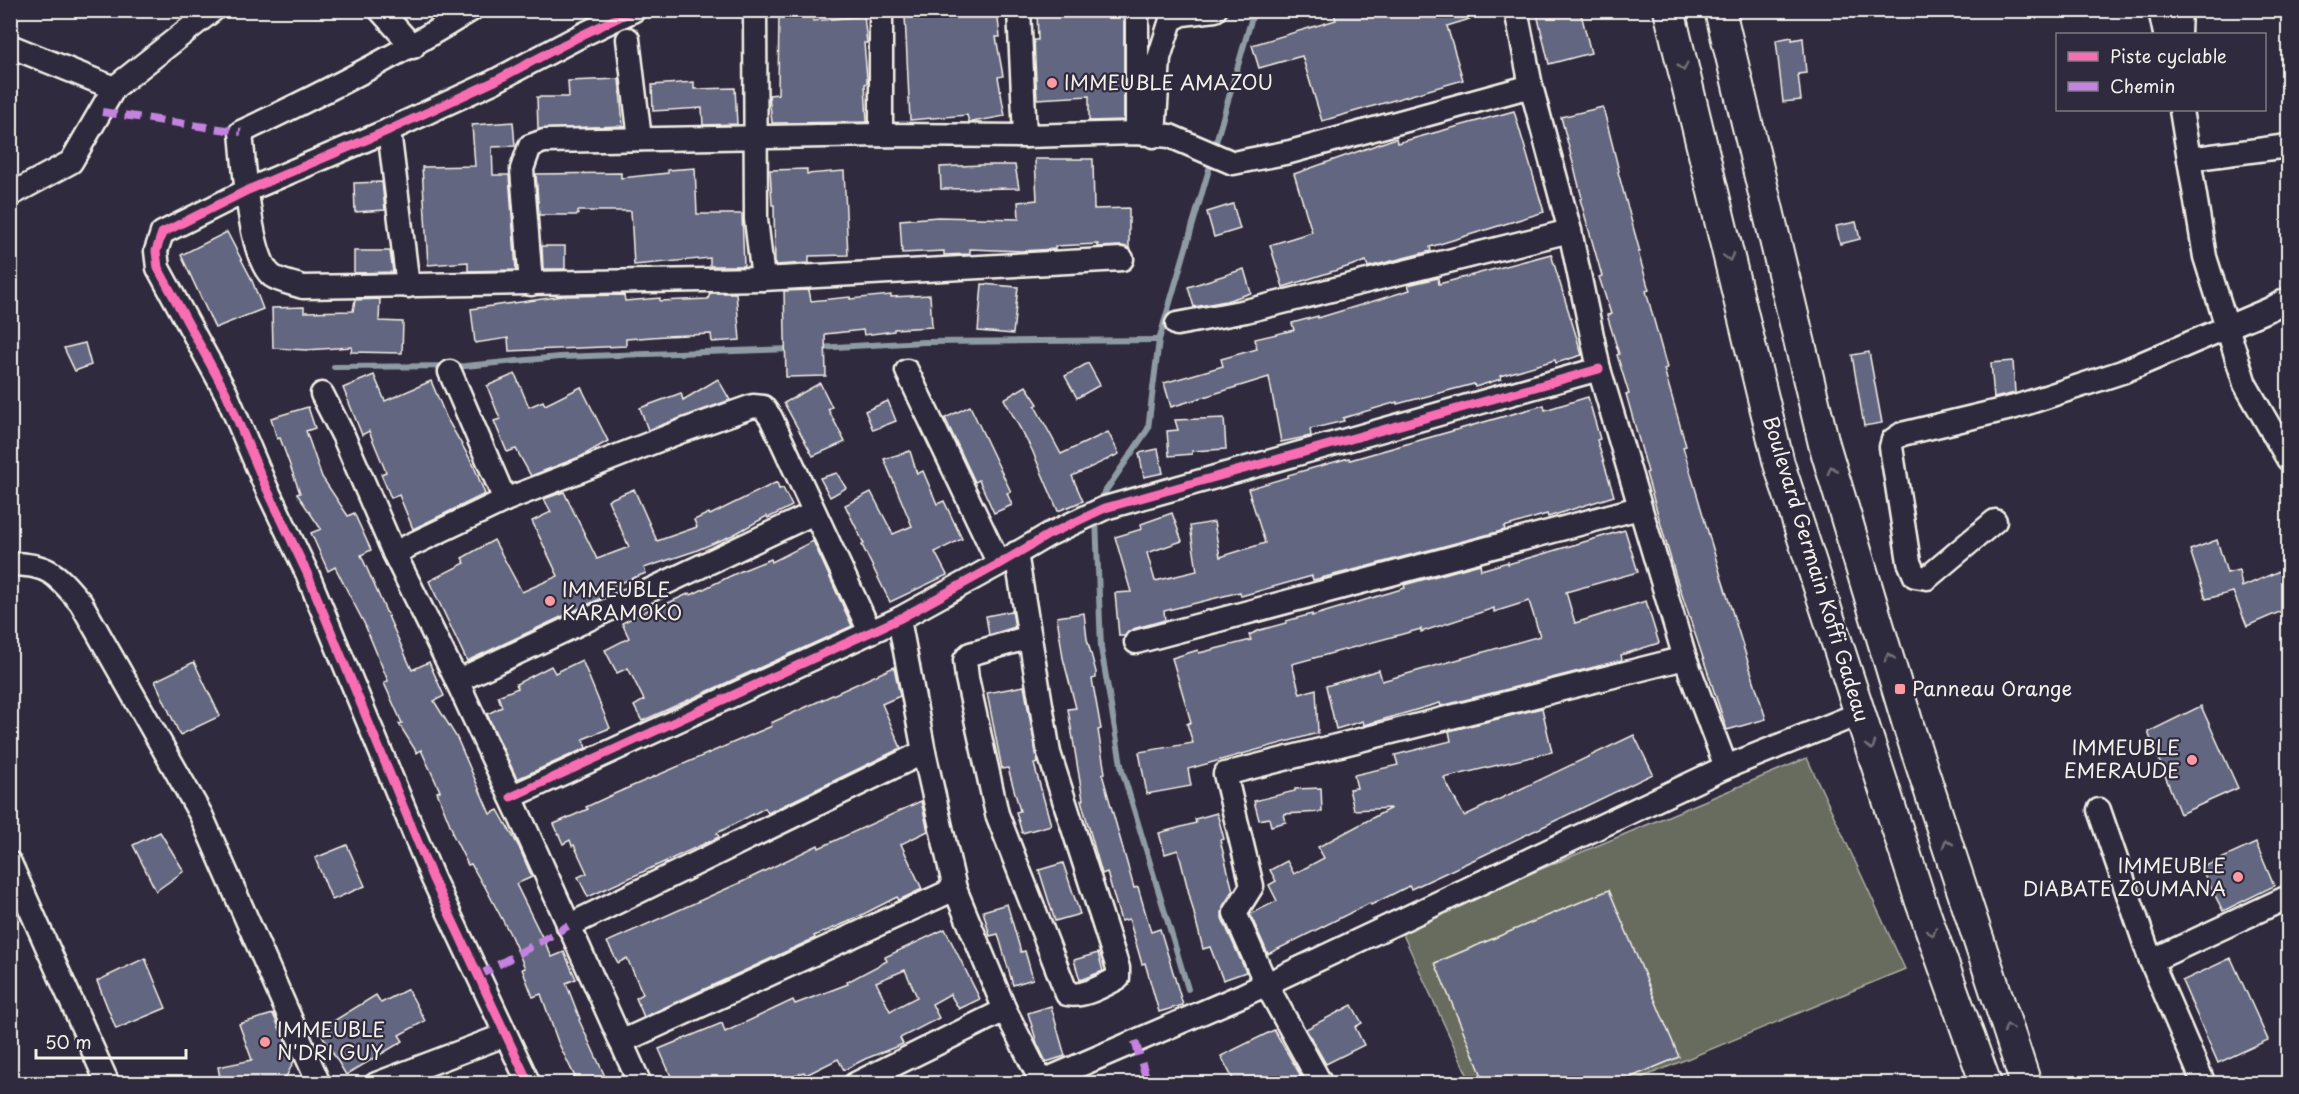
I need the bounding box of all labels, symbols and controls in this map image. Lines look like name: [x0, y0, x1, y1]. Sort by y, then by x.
legend: [2056, 33, 2266, 111]
text: Piste cyclable: [2110, 42, 2227, 69]
one-way arrow: [1675, 62, 1688, 72]
place label: IMMEUBLE AMAZOU: [1064, 67, 1273, 97]
text: Chemin: [2110, 72, 2175, 99]
marker: IMMEUBLE AMAZOU: [1045, 76, 1059, 90]
one-way arrow: [1721, 252, 1734, 262]
street label: Boulevard Germain Koffi Gadeau: [1756, 412, 1878, 725]
one-way arrow: [1827, 465, 1839, 476]
place label: IMMEUBLE KARAMOKO: [562, 574, 682, 627]
marker: IMMEUBLE KARAMOKO: [543, 594, 557, 608]
one-way arrow: [1884, 652, 1896, 662]
place label: Panneau Orange: [1912, 673, 2072, 703]
marker: Panneau Orange: [1893, 682, 1907, 696]
place label: IMMEUBLE EMERAUDE: [2064, 732, 2180, 785]
one-way arrow: [1864, 740, 1876, 751]
marker: IMMEUBLE EMERAUDE: [2185, 753, 2199, 767]
one-way arrow: [1942, 838, 1954, 849]
place label: IMMEUBLE DIABATE ZOUMANA: [2023, 850, 2226, 903]
marker: IMMEUBLE DIABATE ZOUMANA: [2231, 870, 2245, 884]
one-way arrow: [1924, 926, 1937, 936]
place label: IMMEUBLE N'DRI GUY: [277, 1014, 385, 1067]
scale bar: [36, 1022, 186, 1060]
one-way arrow: [2002, 1023, 2015, 1034]
text: 50 m: [45, 1028, 92, 1055]
marker: IMMEUBLE N'DRI GUY: [258, 1035, 272, 1049]

